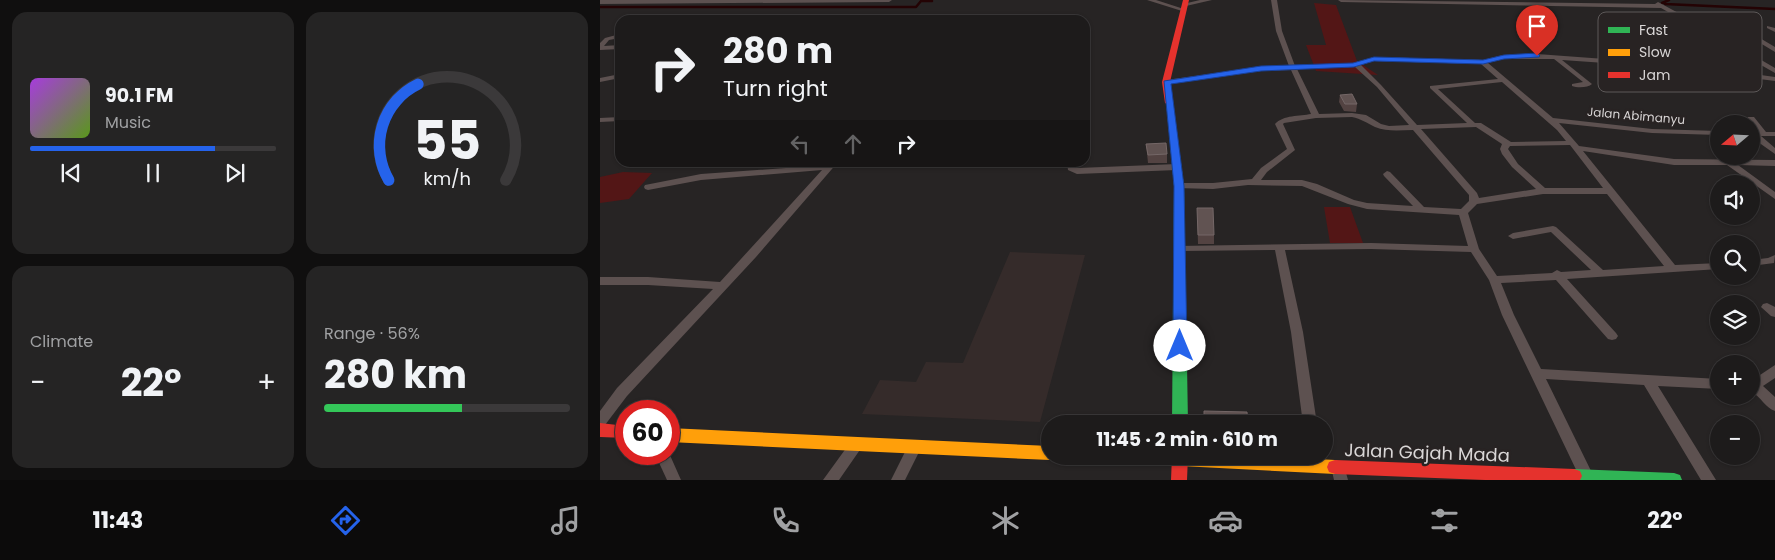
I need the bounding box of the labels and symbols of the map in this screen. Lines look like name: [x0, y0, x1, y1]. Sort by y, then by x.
pin: [1516, 5, 1558, 56]
legend: [1598, 12, 1762, 92]
text: Fast: [1639, 20, 1668, 40]
text: Slow: [1639, 42, 1672, 62]
text: Jam: [1639, 65, 1670, 85]
street label: Jalan Abimanyu: [1586, 103, 1686, 128]
north arrow: [1710, 115, 1760, 165]
position arrow: [1153, 319, 1205, 371]
speed limit sign: 60: [615, 400, 680, 465]
street label: Jalan Gajah Mada: [1344, 437, 1510, 468]

